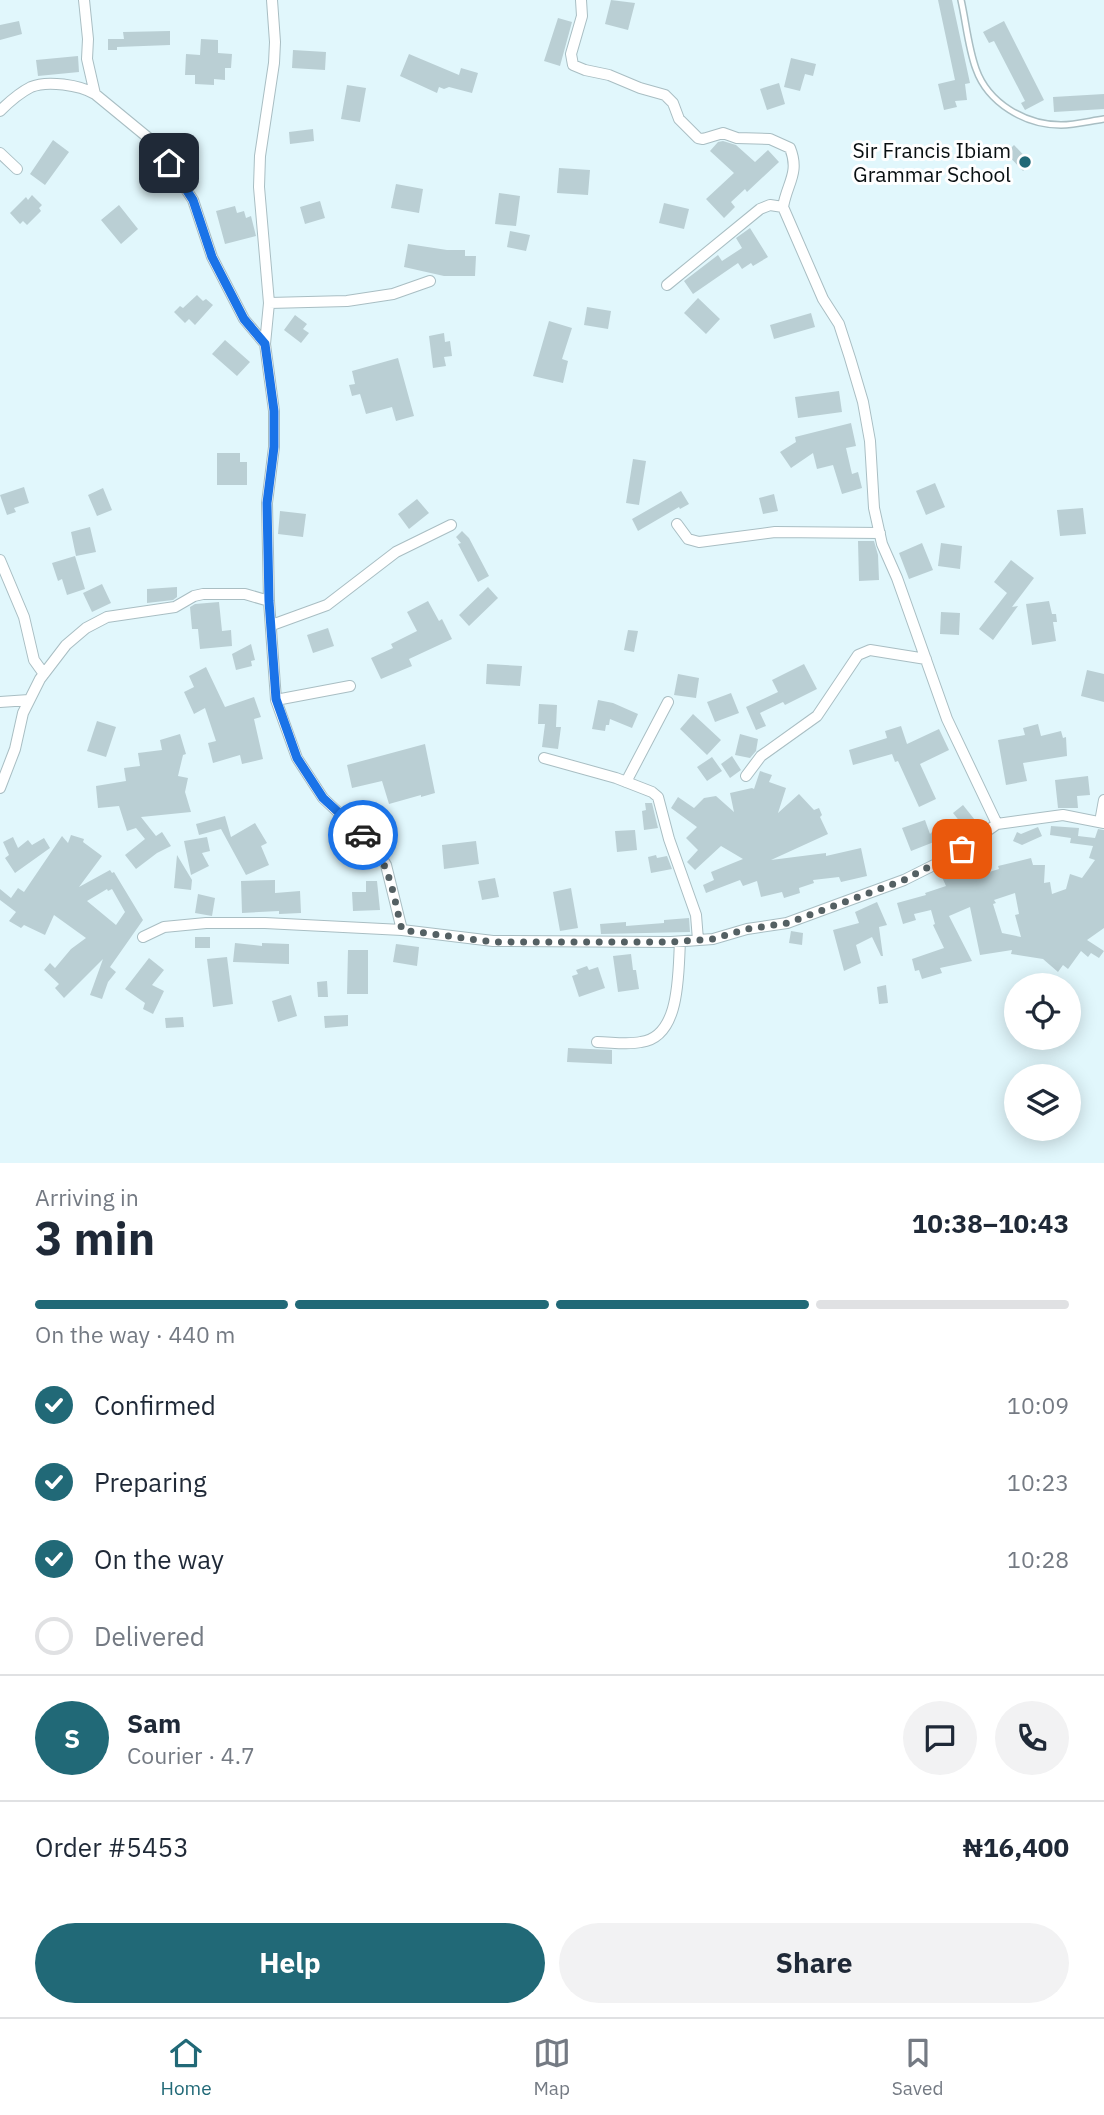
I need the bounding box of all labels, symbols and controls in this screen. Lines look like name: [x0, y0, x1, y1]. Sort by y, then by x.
pin: [139, 133, 199, 193]
place label: Sir Francis Ibiam Grammar School: [852, 136, 1011, 188]
icon: home: [150, 144, 188, 182]
marker: Sir Francis Ibiam Grammar School: [1017, 154, 1033, 170]
courier: [328, 800, 398, 870]
icon: car: [344, 816, 382, 854]
pin: [932, 819, 992, 879]
icon: bag: [943, 830, 981, 868]
map controls: [1004, 973, 1081, 1141]
button: locate: [1004, 973, 1081, 1050]
button: layers: [1004, 1064, 1081, 1141]
text: Arriving in: [35, 1182, 139, 1212]
text: 10:38–10:43: [912, 1206, 1069, 1240]
text: 3 min: [35, 1208, 155, 1268]
text: On the way · 440 m: [35, 1319, 235, 1349]
icon: check: [35, 1386, 73, 1424]
text: Confirmed: [94, 1388, 216, 1422]
text: 10:09: [1007, 1390, 1069, 1420]
icon: check: [35, 1463, 73, 1501]
text: Preparing: [94, 1465, 207, 1499]
text: 10:23: [1007, 1467, 1069, 1497]
icon: check: [35, 1540, 73, 1578]
text: On the way: [94, 1542, 224, 1576]
text: 10:28: [1007, 1544, 1069, 1574]
text: Delivered: [94, 1619, 205, 1653]
button: chat: [903, 1701, 977, 1775]
button: phone: [995, 1701, 1069, 1775]
text: Sam: [127, 1706, 181, 1740]
text: S: [64, 1721, 80, 1755]
text: Courier · 4.7: [127, 1740, 255, 1770]
text: Order #5453: [35, 1830, 189, 1864]
text: ₦16,400: [963, 1830, 1069, 1864]
button: Help: [35, 1923, 545, 2003]
button: Share: [559, 1923, 1069, 2003]
tab: Home: [161, 2034, 212, 2100]
tab: Map: [533, 2034, 571, 2100]
tab: Saved: [892, 2034, 943, 2100]

